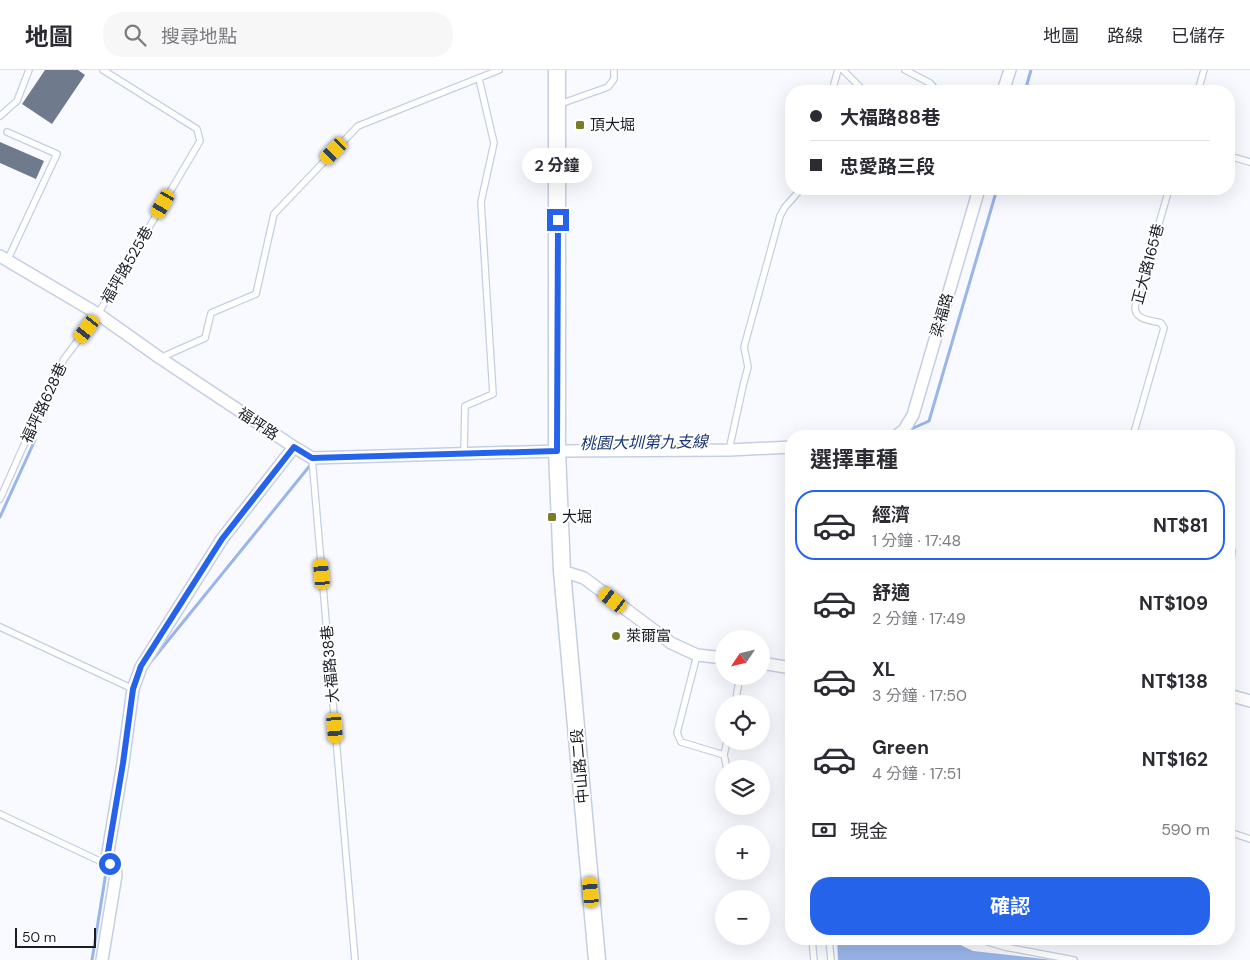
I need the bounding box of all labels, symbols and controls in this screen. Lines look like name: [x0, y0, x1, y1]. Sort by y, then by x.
search box: [103, 12, 453, 57]
text: 地圖: [25, 21, 73, 52]
icon: search: [121, 21, 149, 49]
text: 搜尋地點: [161, 24, 237, 49]
text: 地圖: [1043, 24, 1079, 48]
text: 路線: [1107, 24, 1143, 48]
text: 已儲存: [1171, 24, 1225, 48]
text: 大福路88巷: [840, 105, 940, 130]
place label: 頂大堀: [590, 115, 635, 135]
marker: 頂大堀: [574, 119, 586, 131]
car: [318, 135, 349, 167]
callout: 2 分鐘: [523, 148, 593, 182]
text: 忠愛路三段: [840, 154, 935, 179]
text: 2 分鐘: [535, 155, 580, 176]
car: [149, 187, 176, 221]
route end: [547, 209, 569, 231]
street label: 正大路165巷: [1128, 221, 1168, 307]
street label: 福坪路525巷: [97, 222, 157, 308]
street label: 梁福路: [926, 291, 958, 339]
car: [71, 313, 102, 345]
street label: 福坪路628巷: [17, 360, 71, 446]
street label: 福坪路: [234, 403, 282, 445]
water label: 桃園大圳第九支線: [580, 431, 710, 454]
text: 選擇車種: [810, 445, 898, 474]
text: 經濟: [872, 502, 910, 527]
icon: car: [812, 503, 857, 548]
place label: 大堀: [562, 507, 592, 527]
marker: 大堀: [546, 511, 558, 523]
text: NT$81: [1153, 513, 1208, 538]
text: 1 分鐘 · 17:48: [872, 530, 961, 551]
car: [313, 558, 330, 590]
text: 舒適: [872, 580, 910, 605]
icon: car: [812, 581, 857, 626]
car: [596, 585, 629, 615]
text: NT$109: [1139, 591, 1208, 616]
text: 2 分鐘 · 17:49: [872, 608, 966, 629]
street label: 大福路38巷: [317, 624, 343, 704]
place label: 萊爾富: [626, 626, 671, 646]
marker: 萊爾富: [610, 630, 622, 642]
north arrow: [715, 630, 770, 685]
map controls: [715, 630, 770, 945]
text: XL: [872, 657, 895, 682]
icon: car: [812, 659, 857, 704]
text: NT$138: [1141, 669, 1208, 694]
text: 3 分鐘 · 17:50: [872, 685, 967, 706]
button: locate: [715, 695, 770, 750]
car: [326, 712, 343, 744]
street label: 中山路二段: [567, 728, 593, 804]
text: Green: [872, 735, 929, 760]
icon: car: [812, 737, 857, 782]
text: NT$162: [1142, 747, 1208, 772]
button: layers: [715, 760, 770, 815]
text: 4 分鐘 · 17:51: [872, 763, 961, 784]
icon: cash: [810, 816, 838, 844]
text: 現金: [850, 819, 888, 844]
text: 590 m: [1161, 819, 1210, 840]
button: +: [715, 825, 770, 880]
route start: [99, 853, 121, 875]
car: [582, 876, 599, 908]
button: 確認: [810, 877, 1210, 935]
button: −: [715, 890, 770, 945]
scale bar: [15, 925, 96, 948]
text: 50 m: [22, 928, 56, 946]

